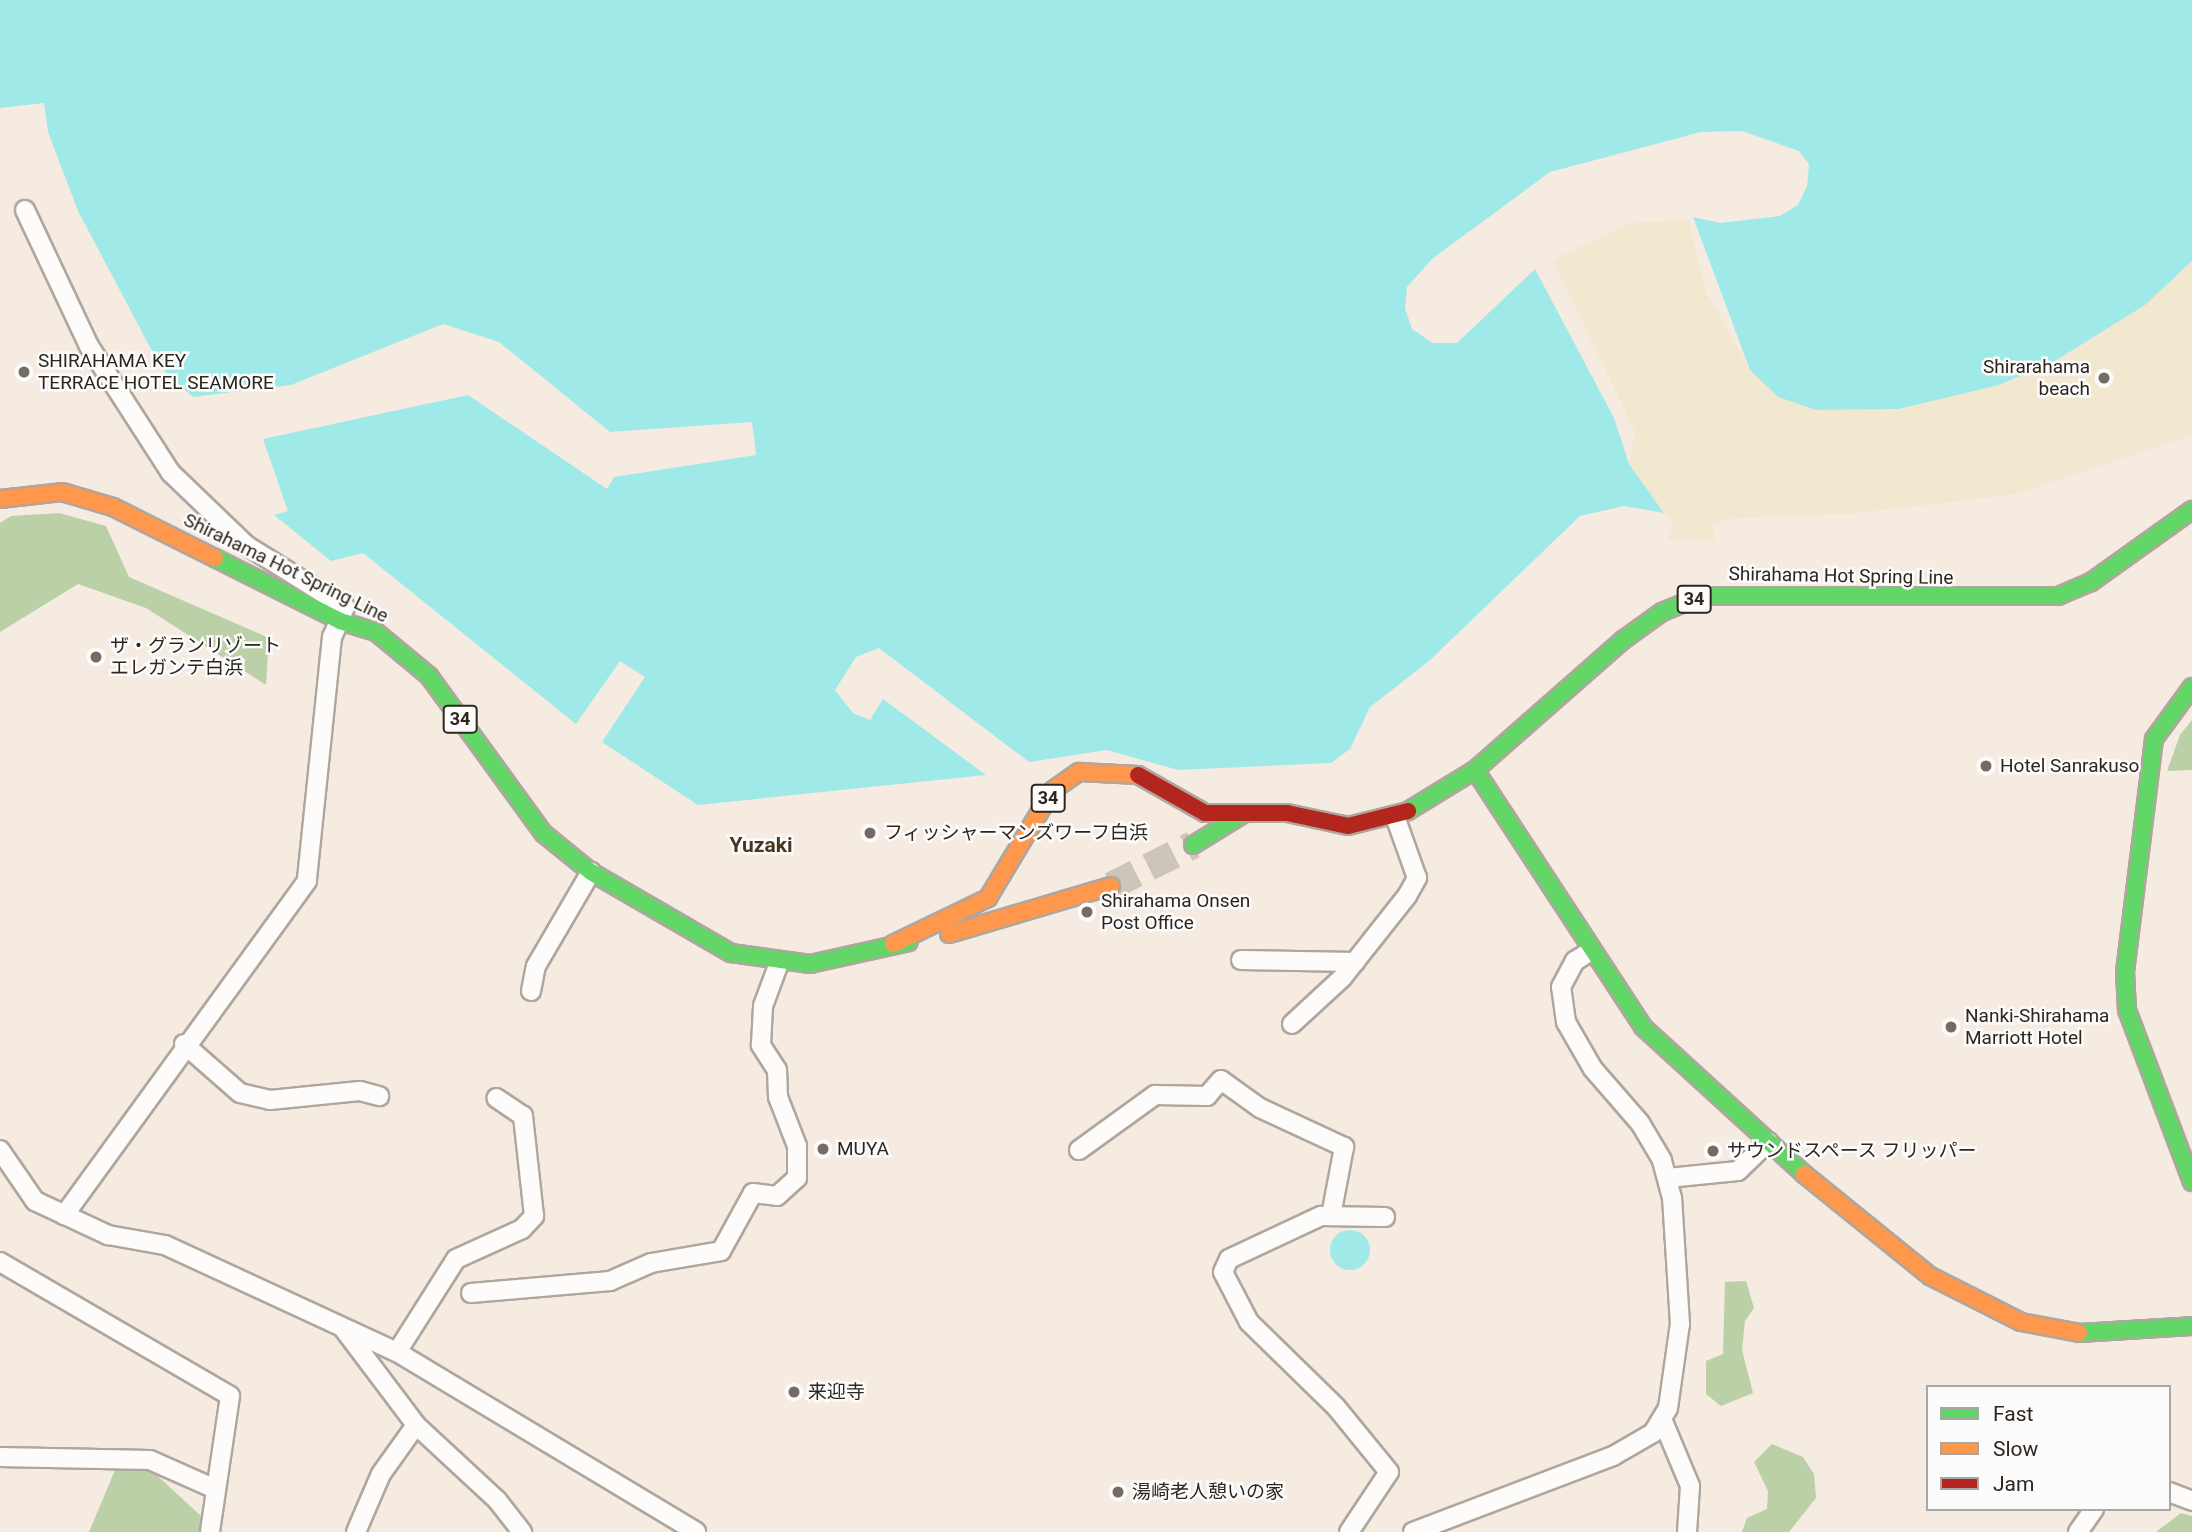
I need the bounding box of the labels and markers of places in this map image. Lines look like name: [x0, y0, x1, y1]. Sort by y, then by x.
place label: SHIRAHAMA KEY TERRACE HOTEL SEAMORE: [38, 350, 274, 394]
place label: Shirarahama beach: [1983, 356, 2090, 400]
marker: SHIRAHAMA KEY TERRACE HOTEL SEAMORE: [16, 364, 32, 380]
marker: Shirarahama beach: [2096, 370, 2112, 386]
place label: ザ・グランリゾート エレガンテ白浜: [110, 635, 281, 679]
marker: ザ・グランリゾート エレガンテ白浜: [88, 649, 104, 665]
place label: Hotel Sanrakuso: [2000, 755, 2139, 777]
marker: Hotel Sanrakuso: [1978, 758, 1994, 774]
place label: フィッシャーマンズワーフ白浜: [884, 822, 1150, 844]
marker: フィッシャーマンズワーフ白浜: [862, 825, 878, 841]
place label: Shirahama Onsen Post Office: [1101, 890, 1250, 934]
marker: Shirahama Onsen Post Office: [1079, 904, 1095, 920]
place label: Nanki-Shirahama Marriott Hotel: [1965, 1005, 2109, 1049]
marker: Nanki-Shirahama Marriott Hotel: [1943, 1019, 1959, 1035]
place label: MUYA: [837, 1138, 889, 1160]
place label: サウンドスペース フリッパー: [1727, 1140, 1979, 1162]
marker: MUYA: [815, 1141, 831, 1157]
marker: サウンドスペース フリッパー: [1705, 1143, 1721, 1159]
place label: 来迎寺: [808, 1381, 865, 1403]
marker: 来迎寺: [786, 1384, 802, 1400]
place label: 湯崎老人憩いの家: [1132, 1481, 1284, 1503]
marker: 湯崎老人憩いの家: [1110, 1484, 1126, 1500]

